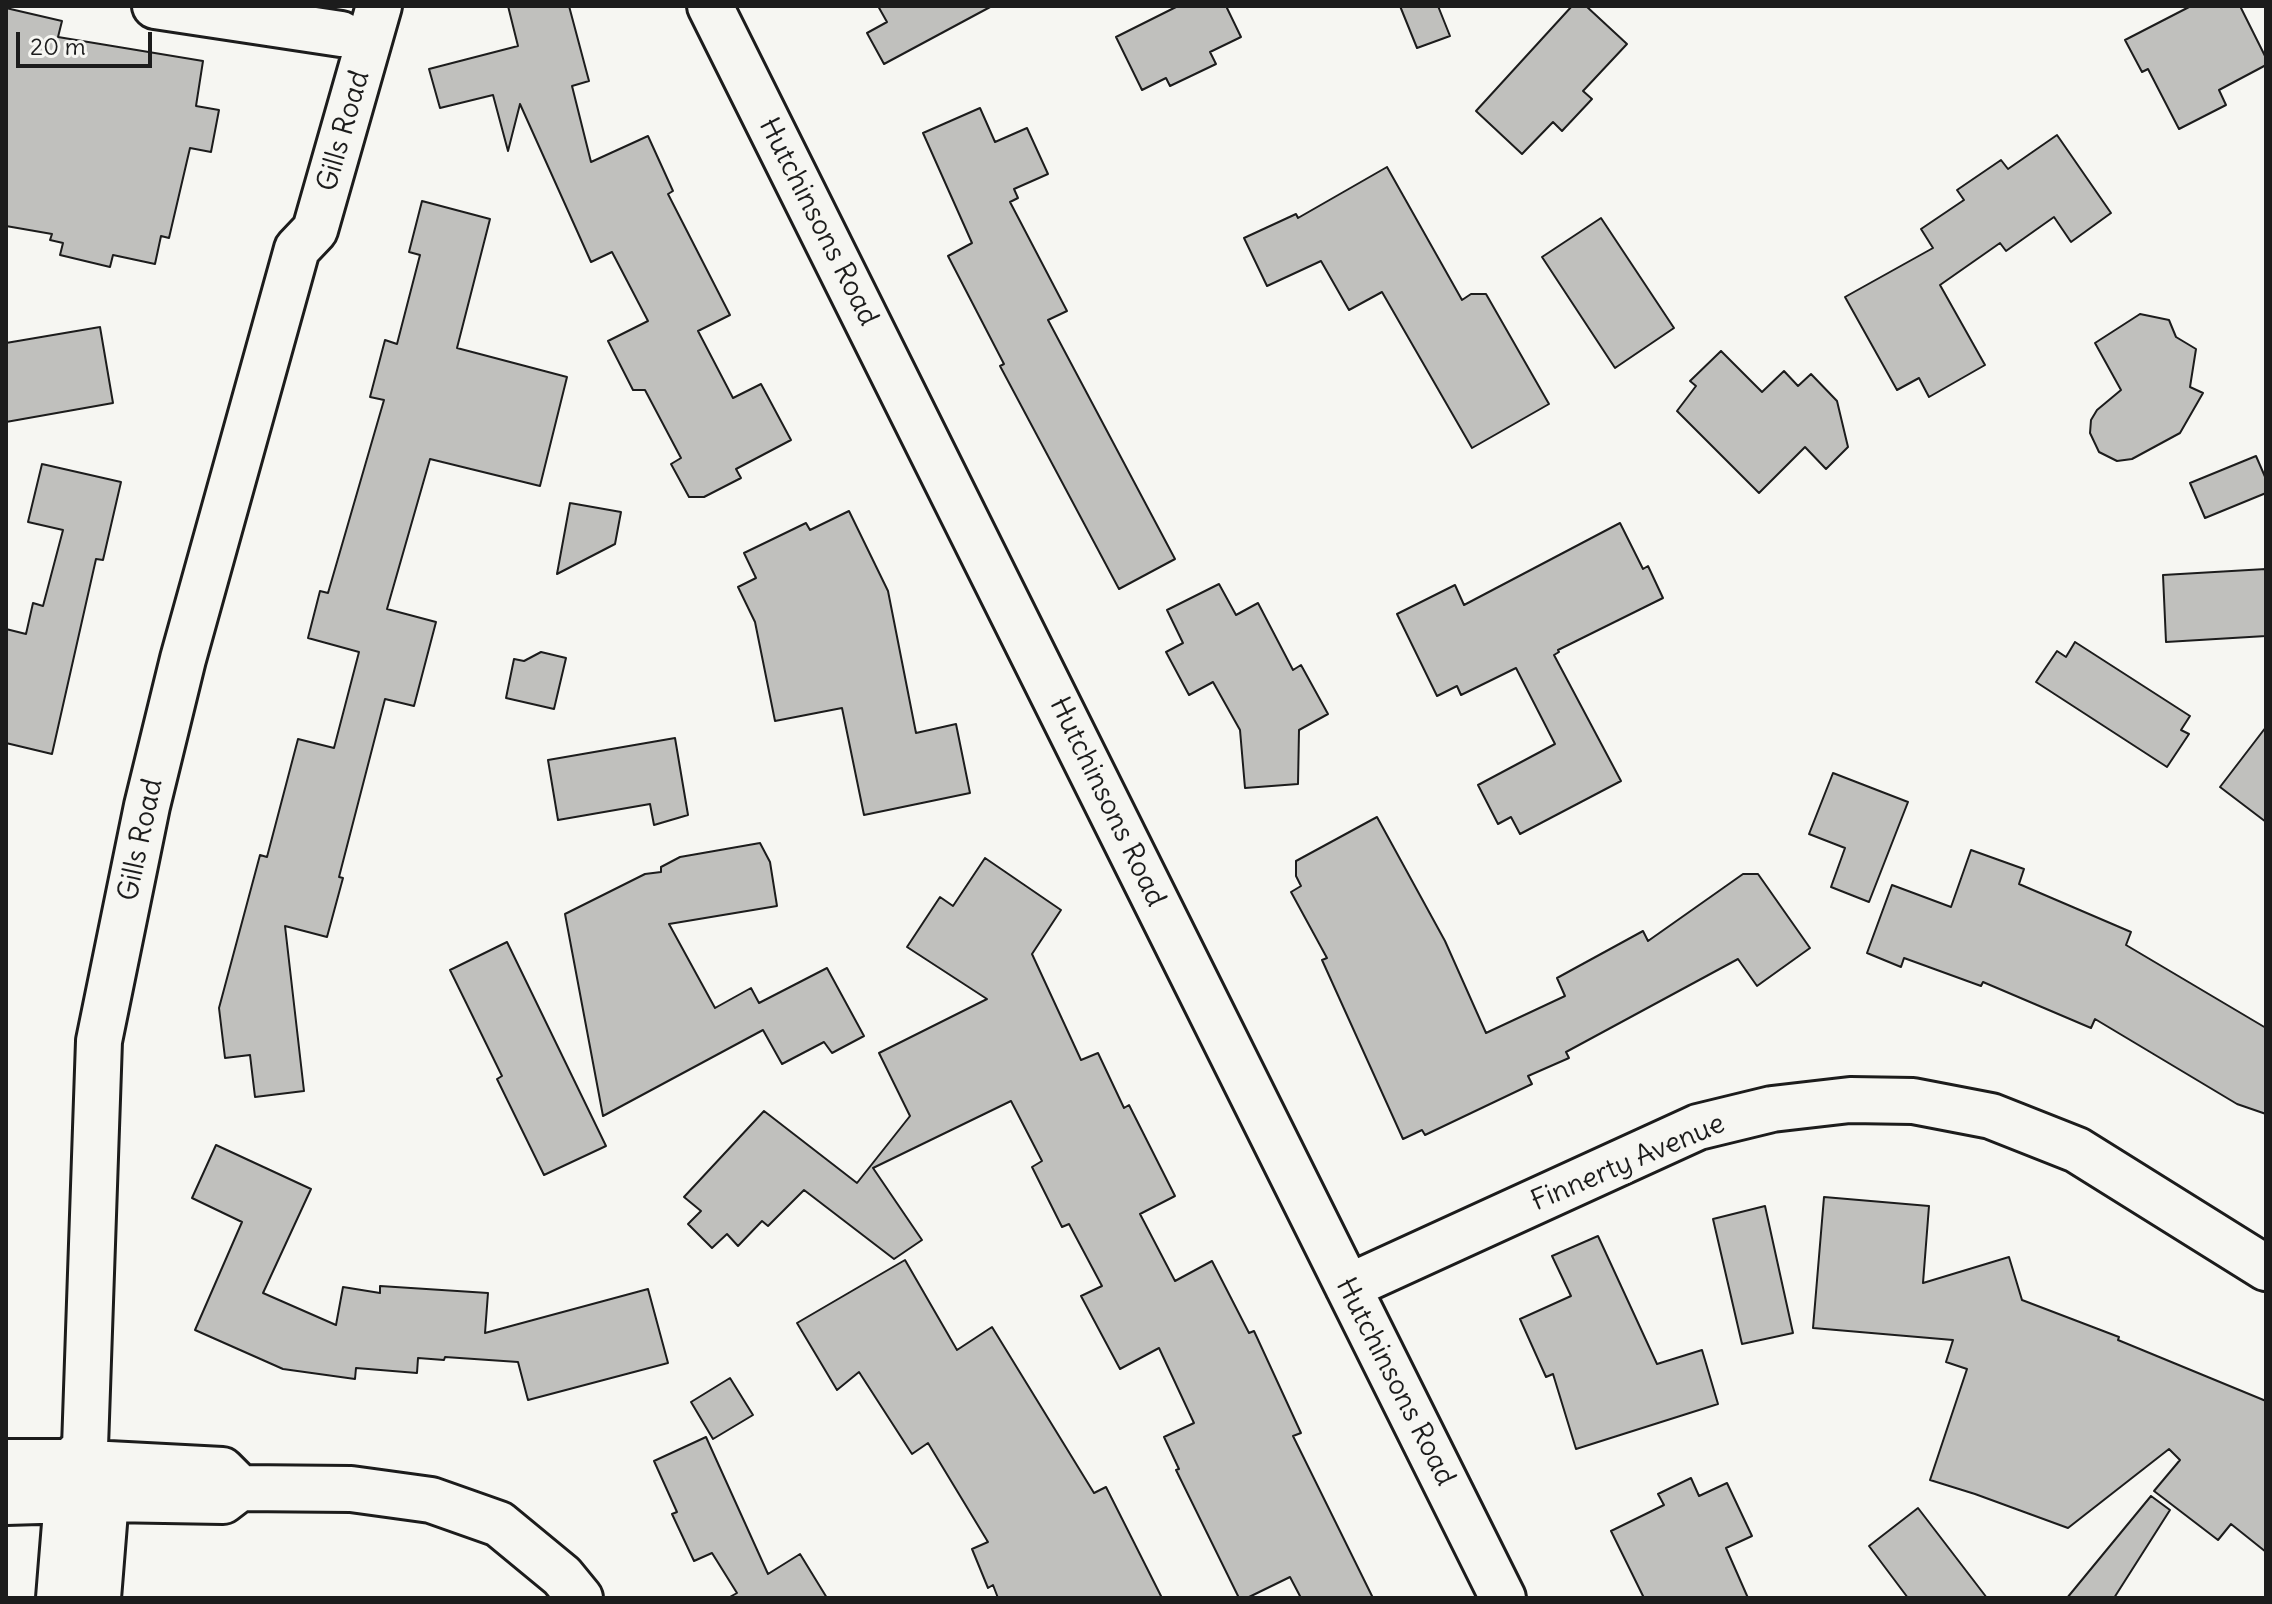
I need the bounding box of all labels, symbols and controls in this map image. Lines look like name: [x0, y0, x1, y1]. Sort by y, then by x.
scale bar: [20, 16, 156, 66]
text: 20 m: [30, 31, 86, 61]
street label: Gills Road: [311, 67, 377, 195]
street label: Hutchinsons Road: [751, 113, 885, 331]
street label: Hutchinsons Road: [1042, 692, 1172, 912]
street label: Gills Road: [112, 776, 170, 904]
street label: Finnerty Avenue: [1526, 1107, 1730, 1219]
street label: Hutchinsons Road: [1328, 1273, 1462, 1491]

